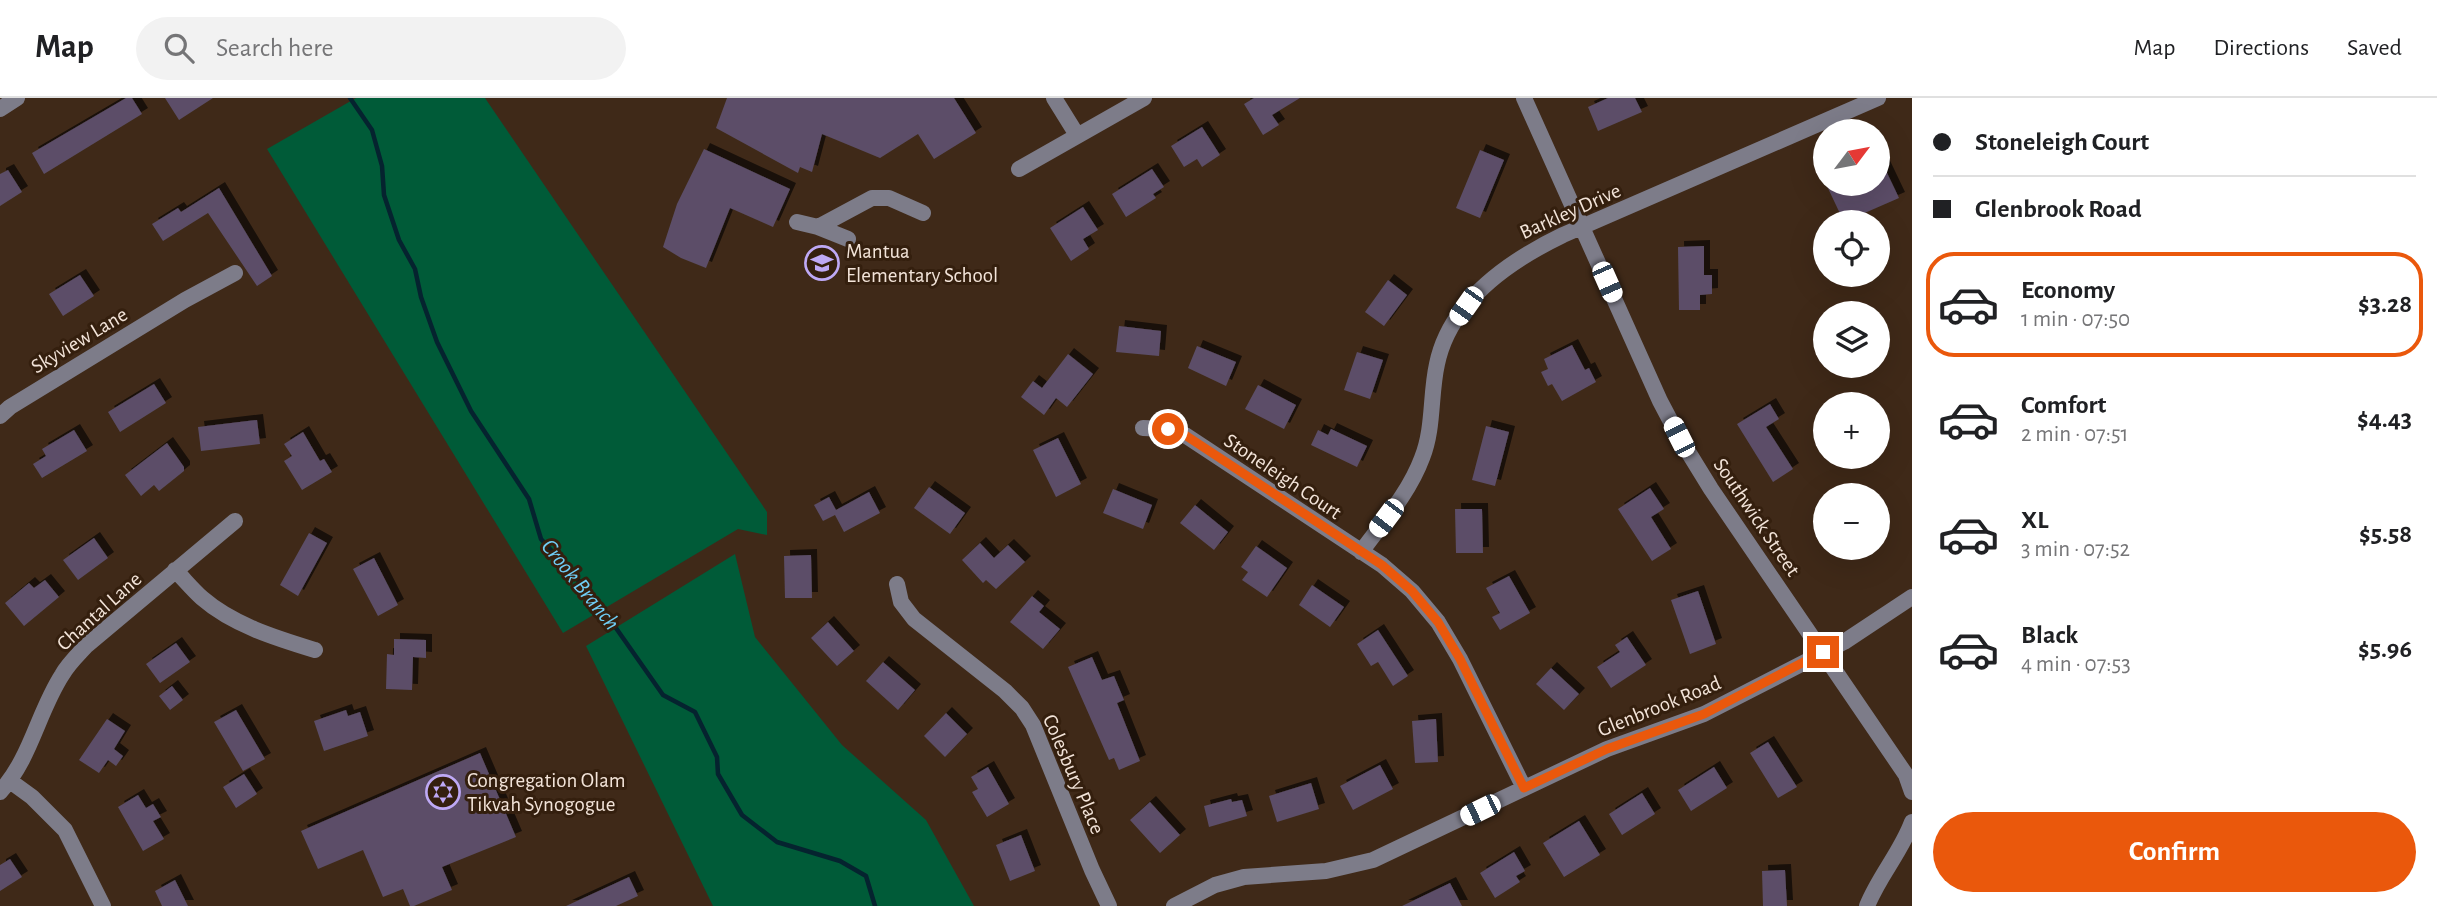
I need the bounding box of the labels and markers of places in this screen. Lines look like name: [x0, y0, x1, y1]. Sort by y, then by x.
place label: Mantua Elementary School: [846, 241, 998, 286]
school or university icon: Mantua Elementary School: [803, 244, 841, 282]
place label: Congregation Olam Tikvah Synogogue: [467, 770, 626, 815]
synagogue icon: Congregation Olam Tikvah Synogogue: [424, 773, 462, 811]

